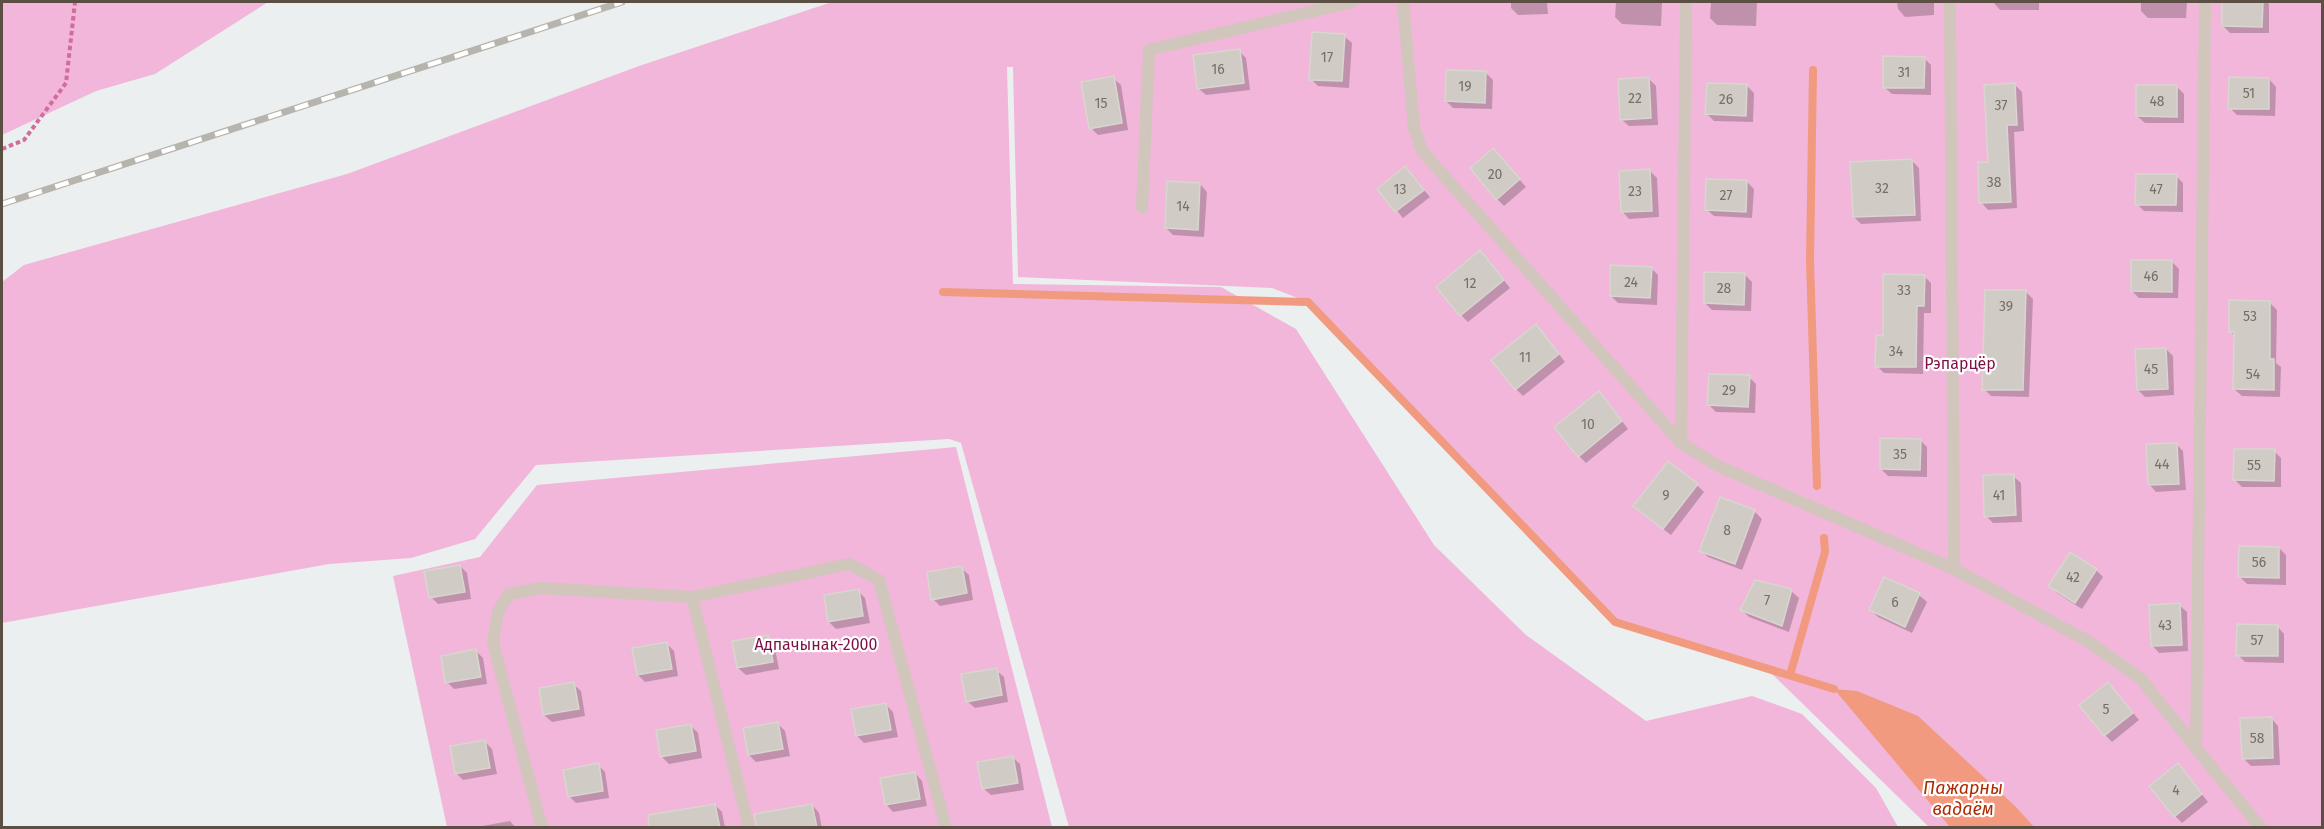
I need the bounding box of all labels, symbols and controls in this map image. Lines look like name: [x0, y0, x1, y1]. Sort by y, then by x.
house number: 17: [1321, 49, 1333, 66]
house number: 16: [1211, 61, 1225, 78]
house number: 31: [1898, 64, 1910, 81]
house number: 19: [1458, 78, 1472, 95]
house number: 51: [2243, 85, 2255, 102]
house number: 22: [1628, 90, 1642, 107]
house number: 26: [1719, 91, 1733, 108]
house number: 48: [2149, 93, 2165, 110]
house number: 15: [1094, 95, 1108, 112]
house number: 37: [1994, 97, 2008, 114]
house number: 20: [1488, 166, 1503, 183]
house number: 38: [1987, 174, 2002, 191]
house number: 32: [1875, 180, 1889, 197]
house number: 13: [1393, 181, 1407, 198]
house number: 47: [2149, 181, 2163, 198]
house number: 23: [1628, 183, 1642, 200]
house number: 27: [1719, 187, 1733, 204]
house number: 14: [1176, 198, 1190, 215]
house number: 46: [2144, 268, 2158, 285]
house number: 24: [1624, 274, 1639, 291]
house number: 12: [1464, 275, 1477, 292]
house number: 28: [1717, 280, 1732, 297]
house number: 33: [1897, 282, 1911, 299]
house number: 39: [1999, 298, 2013, 315]
house number: 53: [2243, 308, 2257, 325]
house number: 34: [1889, 343, 1904, 360]
house number: 11: [1519, 349, 1531, 366]
park label: Рэпарцёр: [1924, 354, 1996, 373]
house number: 45: [2144, 361, 2158, 378]
house number: 54: [2246, 366, 2261, 383]
house number: 29: [1722, 382, 1736, 399]
house number: 10: [1581, 416, 1595, 433]
house number: 35: [1893, 446, 1907, 463]
house number: 44: [2155, 456, 2170, 473]
house number: 55: [2247, 457, 2261, 474]
house number: 9: [1662, 487, 1670, 504]
house number: 41: [1993, 487, 2005, 504]
house number: 8: [1723, 522, 1731, 539]
house number: 56: [2252, 554, 2266, 571]
house number: 42: [2066, 569, 2080, 586]
house number: 7: [1764, 592, 1770, 609]
house number: 6: [1891, 594, 1899, 611]
house number: 43: [2158, 617, 2172, 634]
house number: 57: [2251, 632, 2263, 649]
park label: Адпачынак-2000: [755, 635, 878, 654]
house number: 5: [2102, 701, 2110, 718]
house number: 58: [2250, 730, 2265, 747]
water label: Пажарны вадаём: [1923, 777, 2003, 820]
house number: 4: [2172, 782, 2180, 799]

